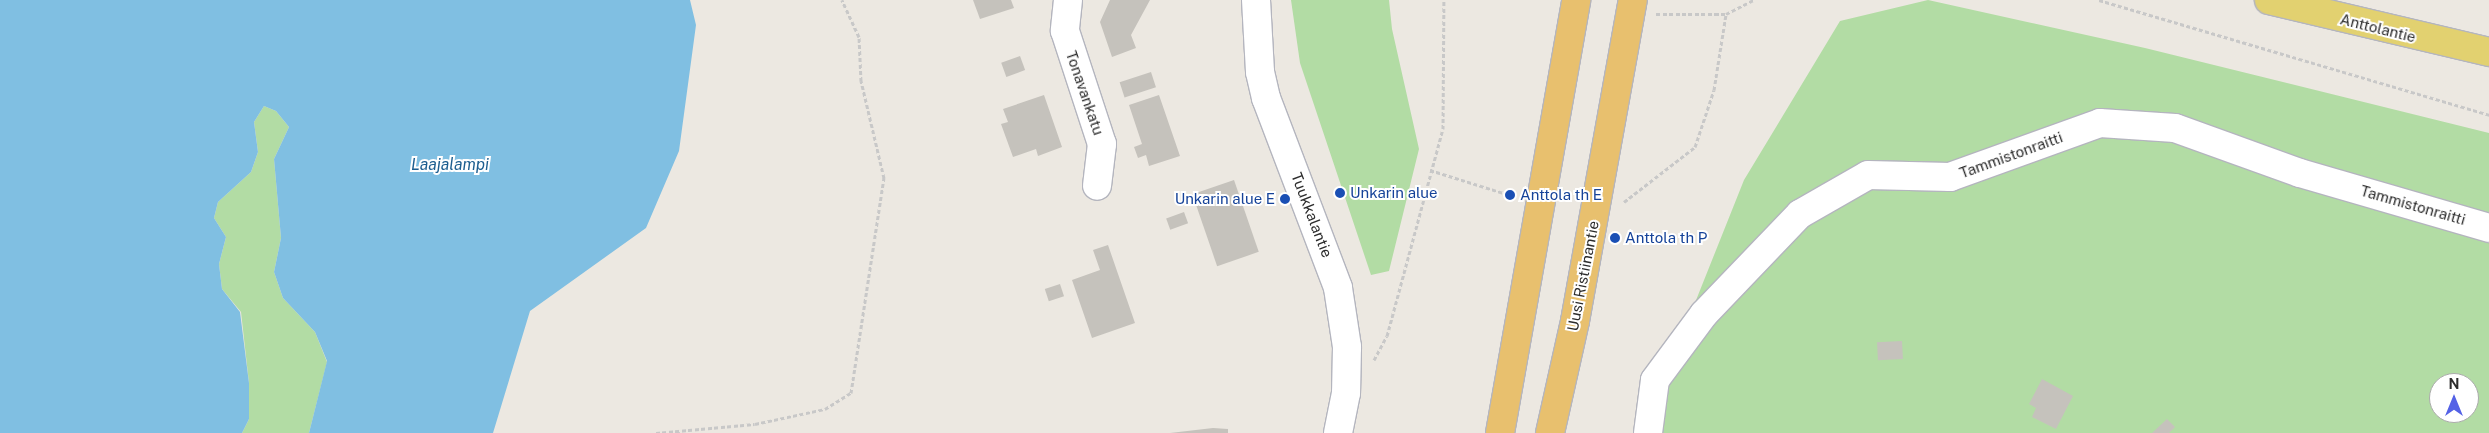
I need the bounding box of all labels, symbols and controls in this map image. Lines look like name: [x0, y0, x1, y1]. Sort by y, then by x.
street label: Anttolantie: [2338, 10, 2418, 46]
street label: Tonavankatu: [1062, 48, 1108, 138]
street label: Tammistonraitti: [1957, 128, 2065, 182]
water label: Laajalampi: [411, 155, 489, 175]
street label: Tuukkalantie: [1288, 170, 1336, 260]
street label: Tammistonraitti: [2358, 181, 2468, 229]
place label: Unkarin alue: [1350, 184, 1437, 202]
place label: Anttola th E: [1520, 186, 1602, 204]
marker: Unkarin alue: [1334, 187, 1346, 199]
marker: Anttola th E: [1504, 189, 1516, 201]
place label: Unkarin alue E: [1175, 190, 1275, 208]
marker: Unkarin alue E: [1279, 193, 1291, 205]
street label: Uusi Ristiinantie: [1563, 219, 1603, 333]
place label: Anttola th P: [1625, 229, 1707, 247]
marker: Anttola th P: [1609, 232, 1621, 244]
north arrow: [2429, 373, 2479, 423]
text: N: [2449, 376, 2459, 392]

